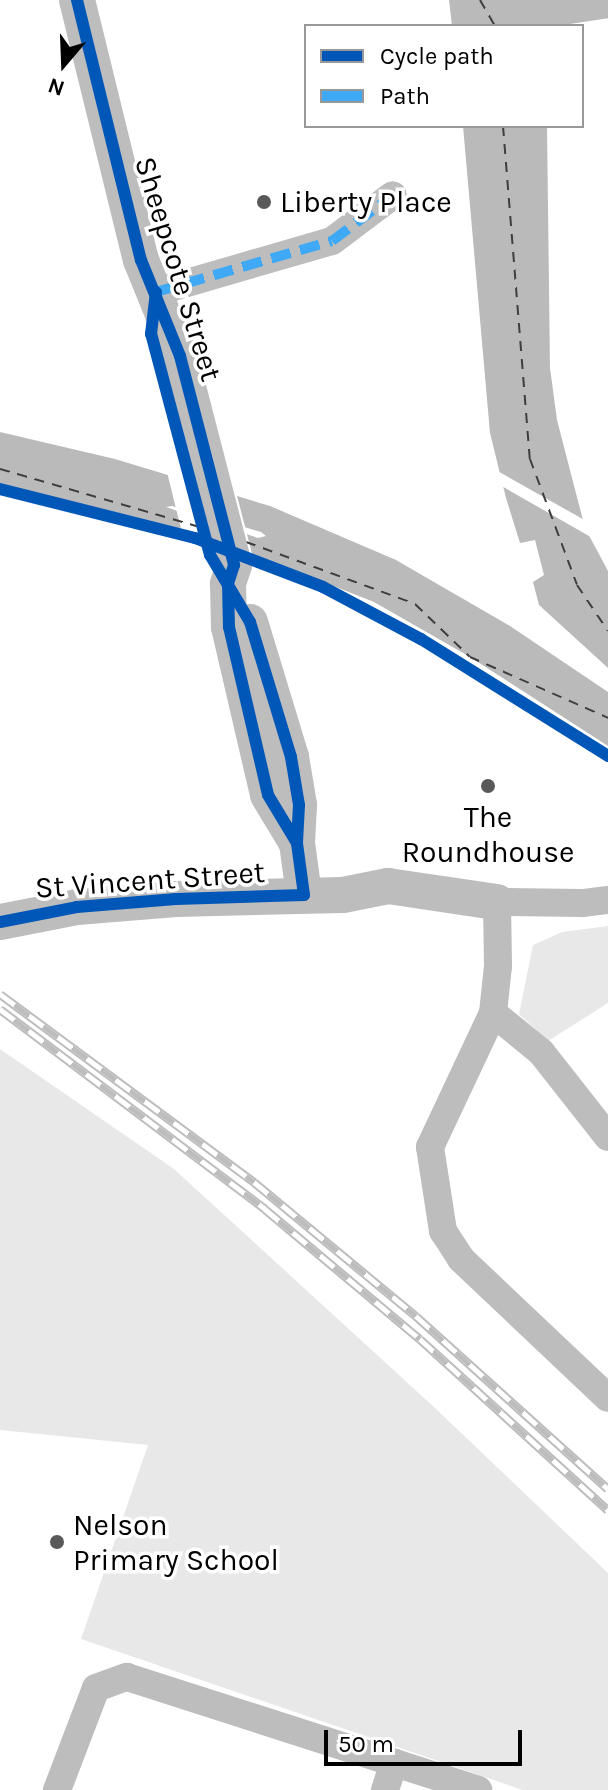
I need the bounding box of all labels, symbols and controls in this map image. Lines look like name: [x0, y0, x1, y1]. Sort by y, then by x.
north arrow: [24, 24, 104, 104]
legend: [304, 24, 584, 128]
text: Cycle path: [380, 42, 494, 70]
text: N: [44, 72, 68, 102]
text: Path: [380, 82, 430, 110]
street label: Sheepcote Street: [127, 153, 229, 385]
place label: Liberty Place: [280, 184, 452, 220]
marker: Liberty Place: [255, 193, 273, 211]
marker: The Roundhouse: [479, 777, 497, 795]
place label: The Roundhouse: [402, 799, 574, 870]
street label: St Vincent Street: [34, 854, 266, 906]
place label: Nelson Primary School: [73, 1507, 279, 1578]
marker: Nelson Primary School: [48, 1533, 66, 1551]
scale bar: [328, 1714, 526, 1764]
text: 50 m: [338, 1730, 394, 1758]

